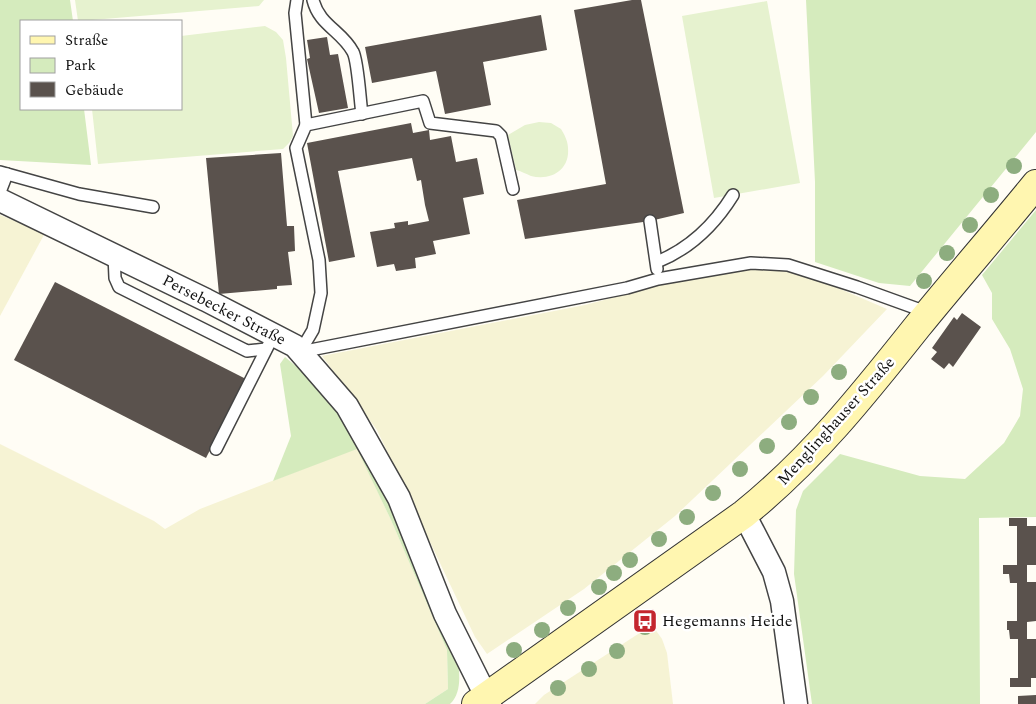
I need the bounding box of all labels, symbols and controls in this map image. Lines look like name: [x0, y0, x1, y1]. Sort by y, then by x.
legend: [20, 20, 182, 110]
text: Straße: [65, 29, 108, 52]
text: Park: [65, 54, 96, 77]
text: Gebäude: [65, 79, 124, 102]
street label: Persebecker Straße: [158, 268, 290, 352]
street label: Menglinghauser Straße: [772, 351, 900, 491]
bus stop icon: Hegemanns Heide: [632, 608, 658, 634]
place label: Hegemanns Heide: [662, 609, 792, 633]

